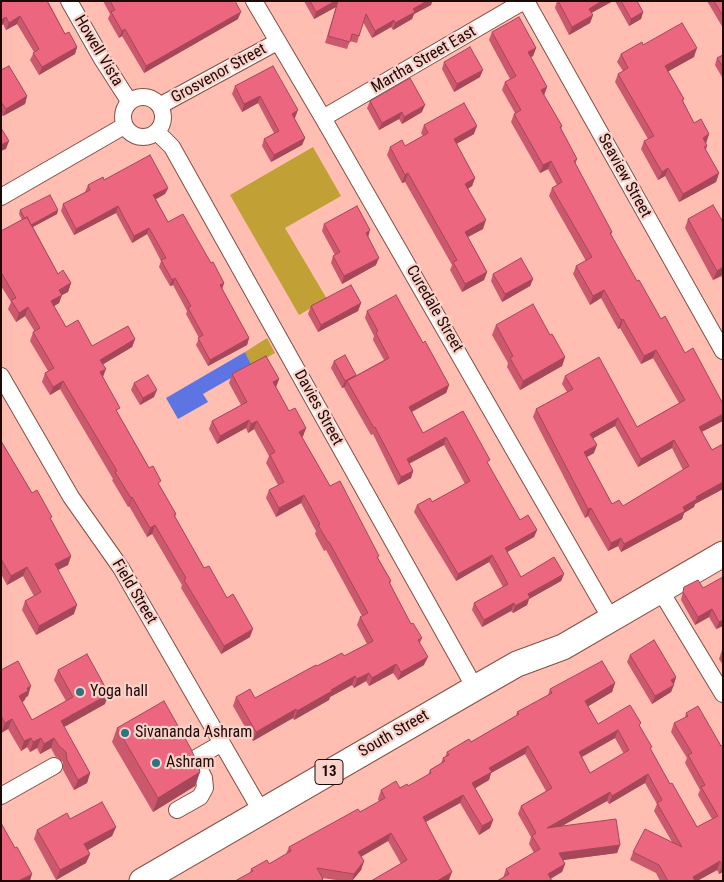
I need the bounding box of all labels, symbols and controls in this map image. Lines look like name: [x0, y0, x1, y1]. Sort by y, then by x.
street label: Howell Vista: [69, 12, 127, 90]
street label: Martha Street East: [368, 22, 480, 98]
street label: Grosvenor Street: [168, 40, 270, 108]
street label: Seaview Street: [593, 131, 655, 221]
street label: Curedale Street: [401, 262, 467, 356]
street label: Davies Street: [289, 367, 347, 449]
street label: Field Street: [107, 556, 161, 628]
place label: Yoga hall: [90, 682, 148, 702]
marker: Yoga hall: [74, 686, 86, 698]
street label: South Street: [356, 706, 432, 762]
place label: Sivananda Ashram: [135, 723, 252, 743]
marker: Sivananda Ashram: [119, 727, 131, 739]
place label: Ashram: [166, 753, 215, 773]
marker: Ashram: [150, 757, 162, 769]
road number: 13: [315, 760, 343, 784]

